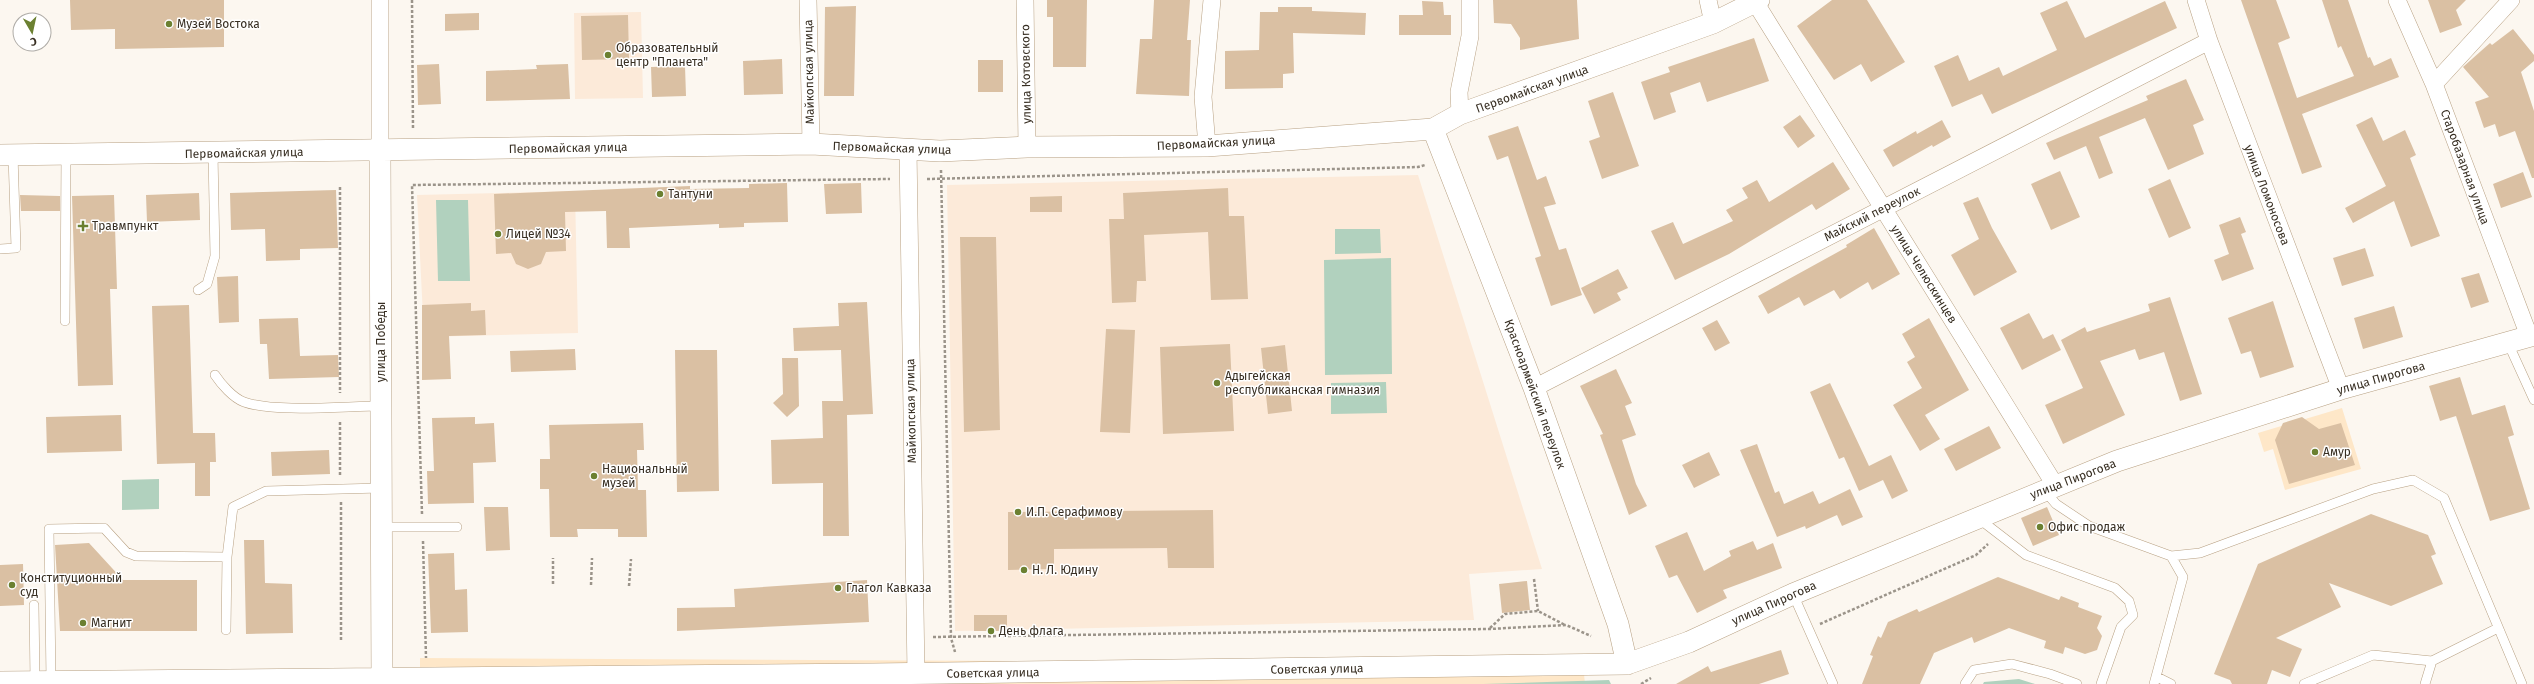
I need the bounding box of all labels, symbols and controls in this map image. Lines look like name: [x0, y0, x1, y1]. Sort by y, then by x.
north arrow: [12, 12, 52, 52]
place label: Музей Востока: [177, 17, 260, 31]
marker: Музей Востока: [164, 19, 174, 29]
street label: Майкопская улица: [801, 19, 817, 125]
street label: улица Котовского: [1018, 24, 1034, 124]
text: С: [29, 34, 38, 48]
place label: Образовательный центр "Планета": [616, 41, 718, 69]
marker: Образовательный центр "Планета": [603, 50, 613, 60]
street label: Первомайская улица: [1474, 62, 1590, 116]
street label: Старобазарная улица: [2438, 108, 2492, 226]
street label: Первомайская улица: [1156, 133, 1276, 153]
street label: Первомайская улица: [832, 139, 952, 157]
street label: Первомайская улица: [508, 140, 628, 156]
street label: улица Ломоносова: [2241, 143, 2293, 247]
street label: Первомайская улица: [184, 145, 304, 161]
street label: Майский переулок: [1822, 183, 1923, 244]
place label: Тантуни: [668, 187, 713, 201]
marker: Тантуни: [655, 189, 665, 199]
place label: Травмпункт: [92, 219, 159, 233]
marker: Травмпункт: [77, 220, 89, 232]
street label: улица Челюскинцев: [1888, 222, 1960, 326]
place label: Лицей №34: [506, 227, 571, 241]
marker: Лицей №34: [493, 229, 503, 239]
street label: улица Победы: [374, 302, 388, 382]
street label: Красноармейский переулок: [1501, 317, 1569, 472]
street label: Майкопская улица: [903, 358, 919, 464]
street label: улица Пирогова: [2335, 359, 2427, 397]
place label: Адыгейская республиканская гимназия: [1225, 369, 1380, 397]
marker: Адыгейская республиканская гимназия: [1212, 378, 1222, 388]
place label: Амур: [2323, 445, 2351, 459]
marker: Амур: [2310, 447, 2320, 457]
street label: улица Пирогова: [2028, 456, 2118, 502]
place label: Национальный музей: [602, 462, 688, 490]
marker: Национальный музей: [589, 471, 599, 481]
place label: И.П. Серафимову: [1026, 505, 1122, 519]
marker: И.П. Серафимову: [1013, 507, 1023, 517]
place label: Офис продаж: [2048, 520, 2126, 534]
marker: Офис продаж: [2035, 522, 2045, 532]
place label: Н. Л. Юдину: [1032, 563, 1098, 577]
marker: Н. Л. Юдину: [1019, 565, 1029, 575]
place label: Конституционный суд: [20, 571, 122, 599]
street label: улица Пирогова: [1730, 578, 1818, 628]
marker: Конституционный суд: [7, 580, 17, 590]
place label: Глагол Кавказа: [846, 581, 931, 595]
marker: Глагол Кавказа: [833, 583, 843, 593]
place label: Магнит: [91, 616, 132, 630]
marker: Магнит: [78, 618, 88, 628]
place label: День флага: [998, 624, 1064, 638]
marker: День флага: [986, 626, 996, 636]
street label: Советская улица: [1270, 661, 1364, 677]
street label: Советская улица: [946, 665, 1040, 681]

